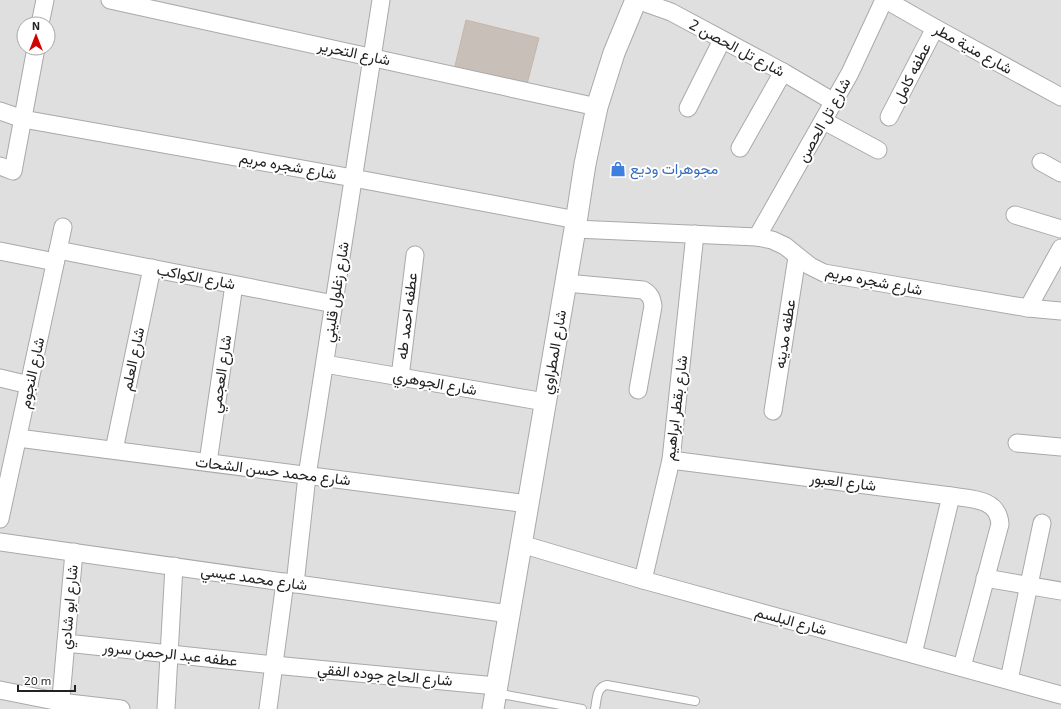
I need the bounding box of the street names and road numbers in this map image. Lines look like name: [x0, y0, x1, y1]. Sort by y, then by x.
street label: شارع تل الحصن 2: [685, 14, 788, 83]
street label: شارع منية مطر: [929, 19, 1016, 80]
street label: شارع التحرير: [315, 35, 392, 71]
street label: عطفه كامل: [888, 39, 935, 106]
street label: شارع تل الحصن: [793, 74, 856, 166]
street label: شارع شجره مريم: [238, 148, 338, 185]
street label: شارع زغلول قليني: [318, 240, 357, 344]
street label: شارع الكواكب: [155, 260, 237, 295]
street label: شارع شجره مريم: [824, 262, 924, 301]
street label: عطفه احمد طه: [392, 271, 420, 360]
street label: عطفه مدينه: [770, 298, 799, 370]
street label: شارع المطراوي: [537, 308, 574, 396]
street label: شارع العلم: [117, 325, 150, 393]
street label: شارع العجمي: [206, 333, 239, 415]
street label: شارع النجوم: [15, 335, 50, 411]
street label: شارع بقطر ابراهيم: [660, 354, 693, 462]
street label: شارع الجوهري: [391, 366, 479, 403]
street label: شارع محمد حسن الشحات: [194, 452, 352, 491]
street label: شارع العبور: [807, 468, 878, 497]
street label: شارع محمد عيسي: [199, 561, 309, 598]
street label: شارع ابو شادي: [55, 564, 86, 650]
street label: شارع البلسم: [753, 602, 829, 641]
street label: عطفه عبد الرحمن سرور: [101, 637, 239, 671]
street label: شارع الحاج جوده الفقي: [316, 659, 454, 694]

